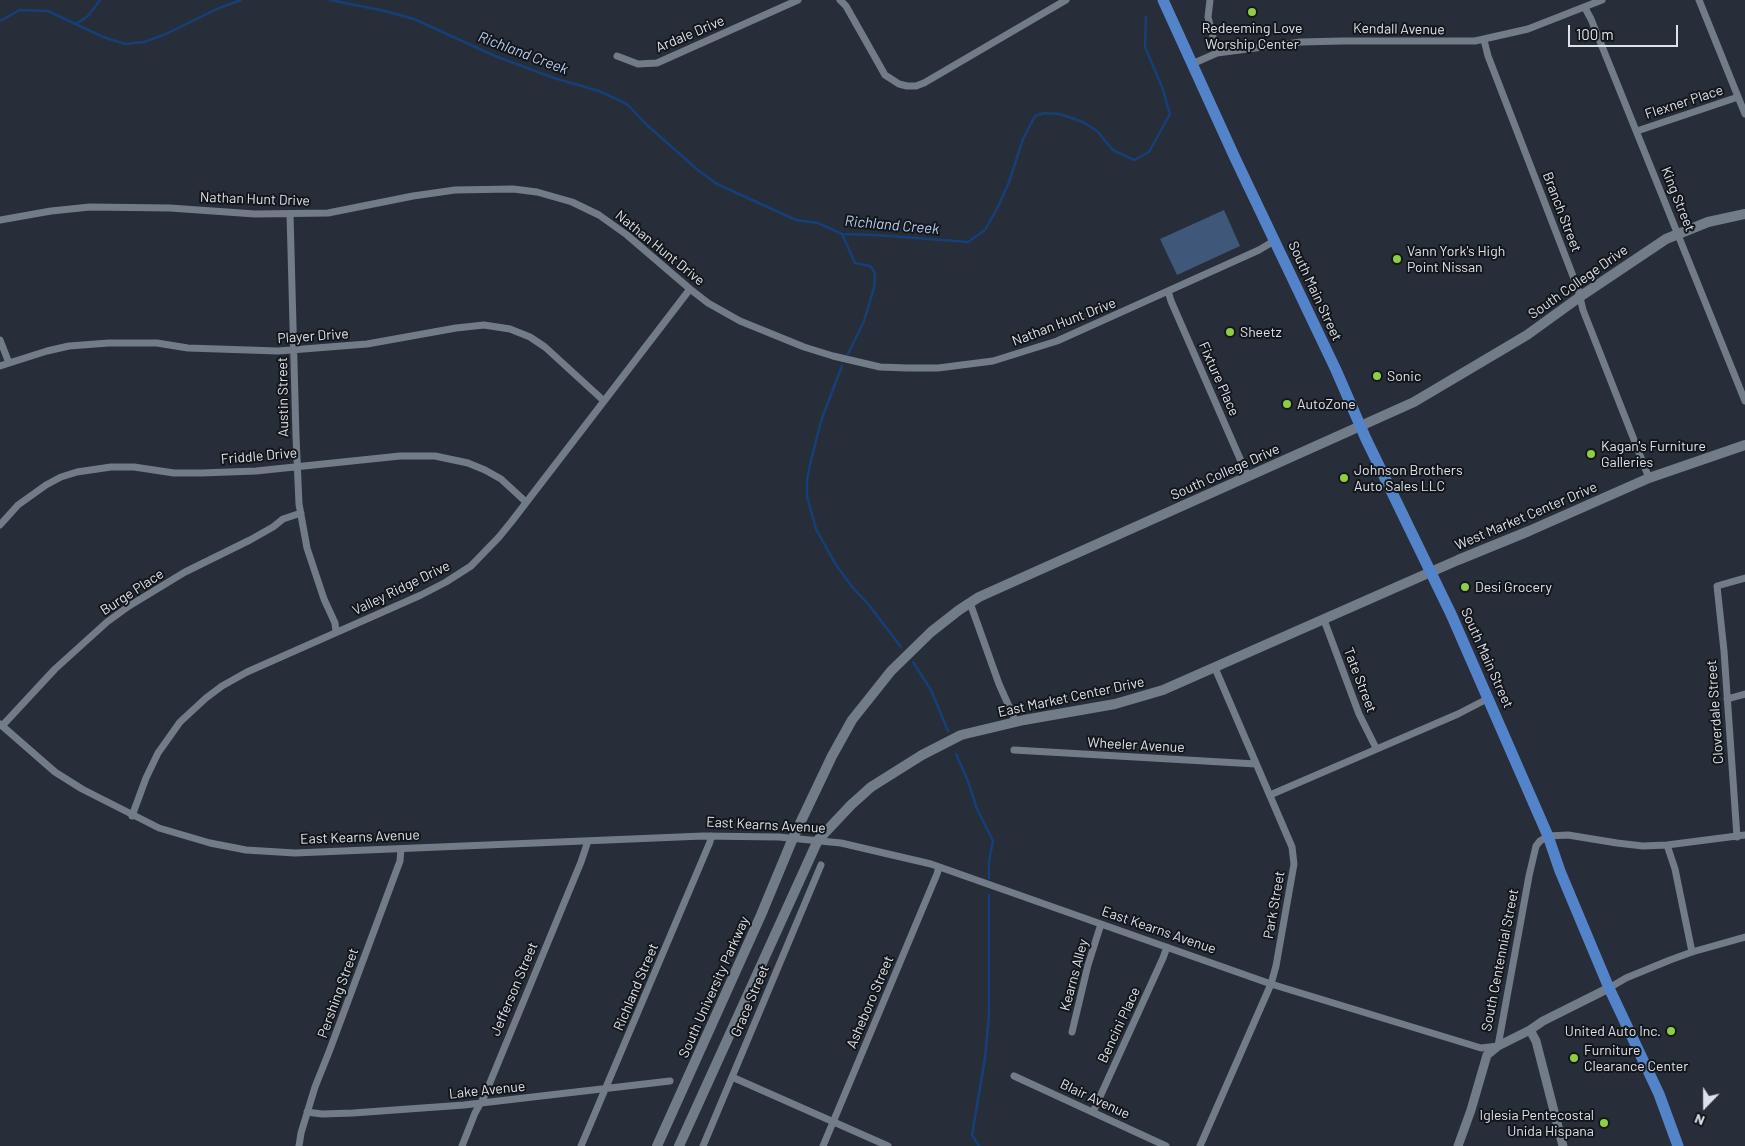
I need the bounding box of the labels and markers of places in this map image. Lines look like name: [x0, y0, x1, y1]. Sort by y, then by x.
marker: Redeeming Love Worship Center: [1246, 6, 1258, 18]
place label: Redeeming Love Worship Center: [1202, 20, 1302, 52]
place label: Vann York's High Point Nissan: [1407, 243, 1505, 276]
marker: Vann York's High Point Nissan: [1391, 253, 1403, 265]
place label: Sheetz: [1240, 324, 1282, 340]
marker: Sheetz: [1224, 326, 1236, 338]
place label: Sonic: [1387, 368, 1421, 384]
marker: Sonic: [1371, 370, 1383, 382]
place label: AutoZone: [1297, 396, 1356, 412]
marker: AutoZone: [1281, 398, 1293, 410]
place label: Kagan's Furniture Galleries: [1601, 438, 1706, 471]
marker: Kagan's Furniture Galleries: [1585, 448, 1597, 460]
place label: Johnson Brothers Auto Sales LLC: [1354, 462, 1463, 494]
marker: Johnson Brothers Auto Sales LLC: [1338, 472, 1350, 484]
place label: Desi Grocery: [1475, 579, 1552, 595]
marker: Desi Grocery: [1459, 581, 1471, 593]
place label: United Auto Inc.: [1565, 1023, 1661, 1039]
marker: United Auto Inc.: [1665, 1025, 1677, 1037]
place label: Furniture Clearance Center: [1584, 1042, 1688, 1074]
marker: Furniture Clearance Center: [1568, 1052, 1580, 1064]
place label: Iglesia Pentecostal Unida Hispana: [1480, 1107, 1594, 1140]
marker: Iglesia Pentecostal Unida Hispana: [1598, 1117, 1610, 1129]

